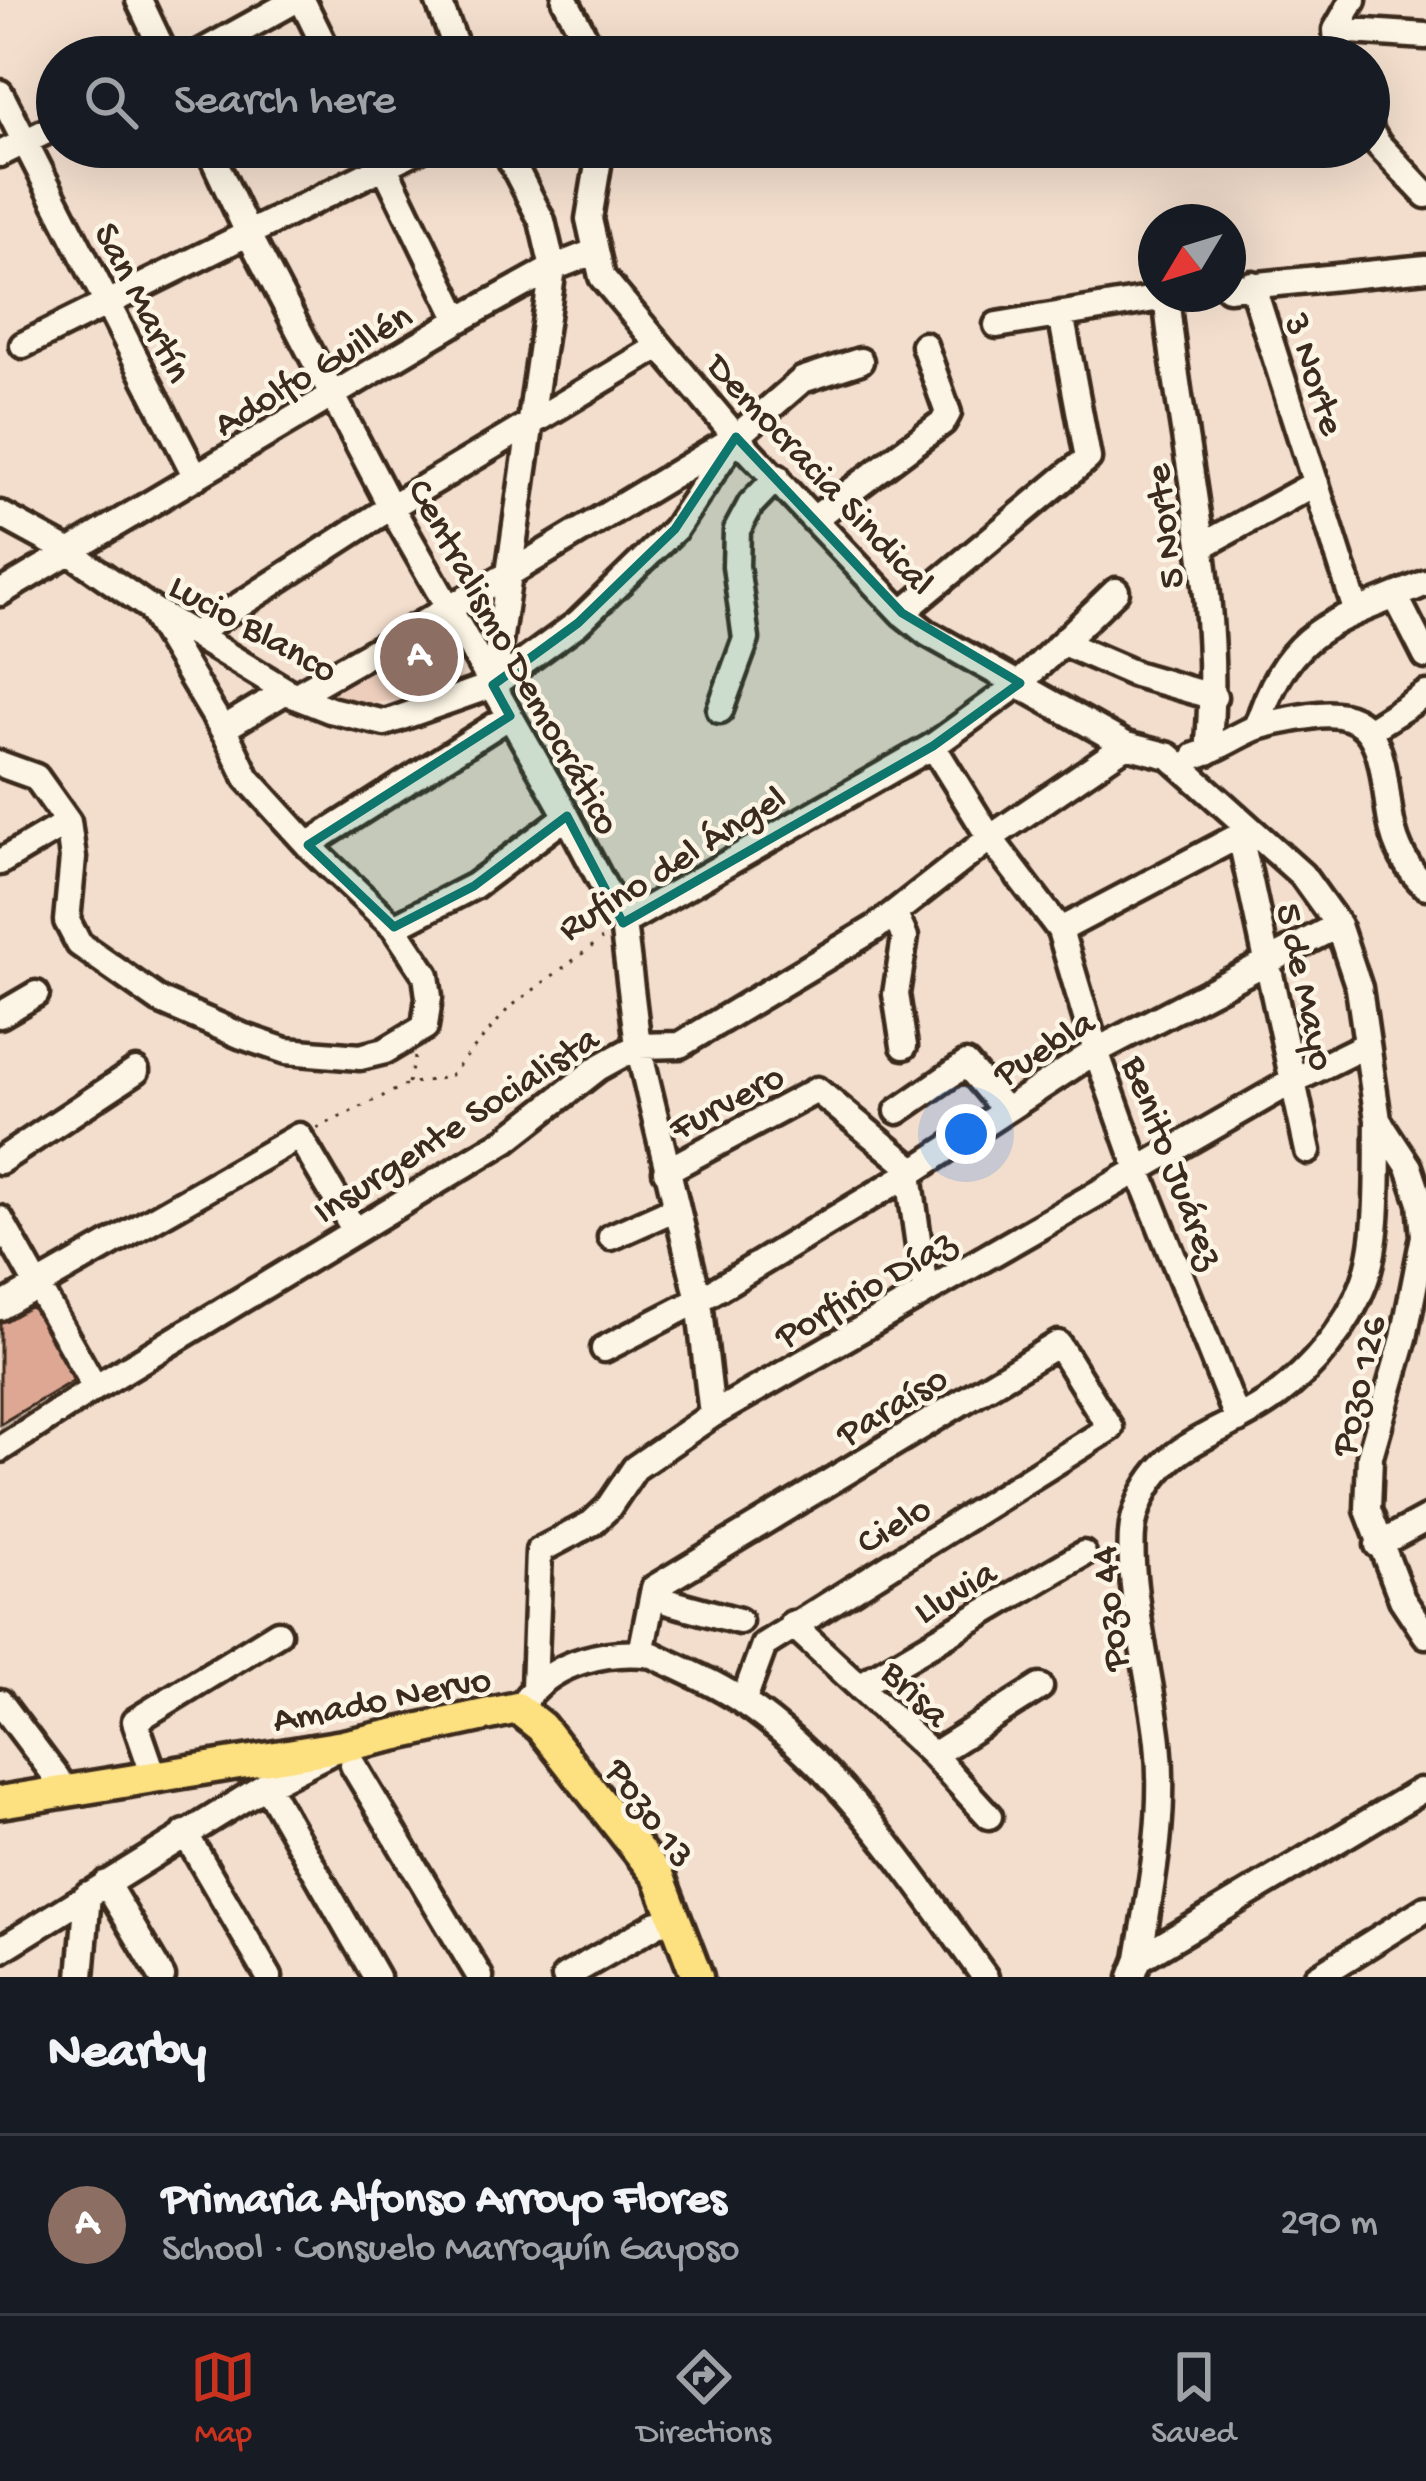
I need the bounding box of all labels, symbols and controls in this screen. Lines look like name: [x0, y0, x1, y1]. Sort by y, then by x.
search box: [36, 36, 1390, 168]
icon: search: [78, 69, 144, 135]
text: Search here: [174, 76, 396, 129]
north arrow: [1138, 204, 1246, 312]
street label: San Martín: [80, 217, 200, 392]
street label: Adolfo Guillén: [207, 296, 423, 450]
street label: 3 Norte: [1270, 308, 1353, 443]
street label: Democracia Sindical: [692, 344, 942, 608]
street label: 5 Norte: [1137, 460, 1198, 591]
street label: Centralismo Democrático: [394, 472, 628, 844]
street label: Lucio Blanco: [159, 566, 344, 696]
pin: A: [380, 612, 458, 702]
street label: Rufino del Ángel: [551, 777, 796, 954]
street label: 5 de Mayo: [1262, 899, 1342, 1075]
street label: Puebla: [985, 1001, 1106, 1101]
street label: Insurgente Socialista: [306, 1018, 610, 1237]
street label: Benito Juárez: [1107, 1050, 1232, 1278]
street label: Furvero: [662, 1056, 794, 1155]
your location: [936, 1104, 996, 1164]
street label: Porfirio Díaz: [766, 1221, 966, 1363]
street label: Pozo 126: [1323, 1311, 1400, 1463]
street label: Paraíso: [828, 1358, 958, 1461]
street label: Cielo: [850, 1488, 941, 1568]
street label: Pozo 44: [1084, 1544, 1143, 1675]
street label: Lluvia: [907, 1552, 1008, 1638]
street label: Brisa: [868, 1652, 958, 1741]
street label: Amado Nervo: [269, 1659, 495, 1747]
street label: Pozo 13: [591, 1750, 703, 1879]
text: Nearby: [48, 2025, 206, 2085]
text: Primaria Alfonso Arroyo Flores: [162, 2175, 726, 2228]
text: A: [75, 2202, 99, 2248]
text: 290 m: [1280, 2202, 1378, 2248]
text: School · Consuelo Marroquín Gayoso: [162, 2228, 740, 2274]
tab: Map: [190, 2344, 256, 2454]
tab: Directions: [637, 2344, 771, 2454]
tab: Saved: [1151, 2344, 1236, 2454]

